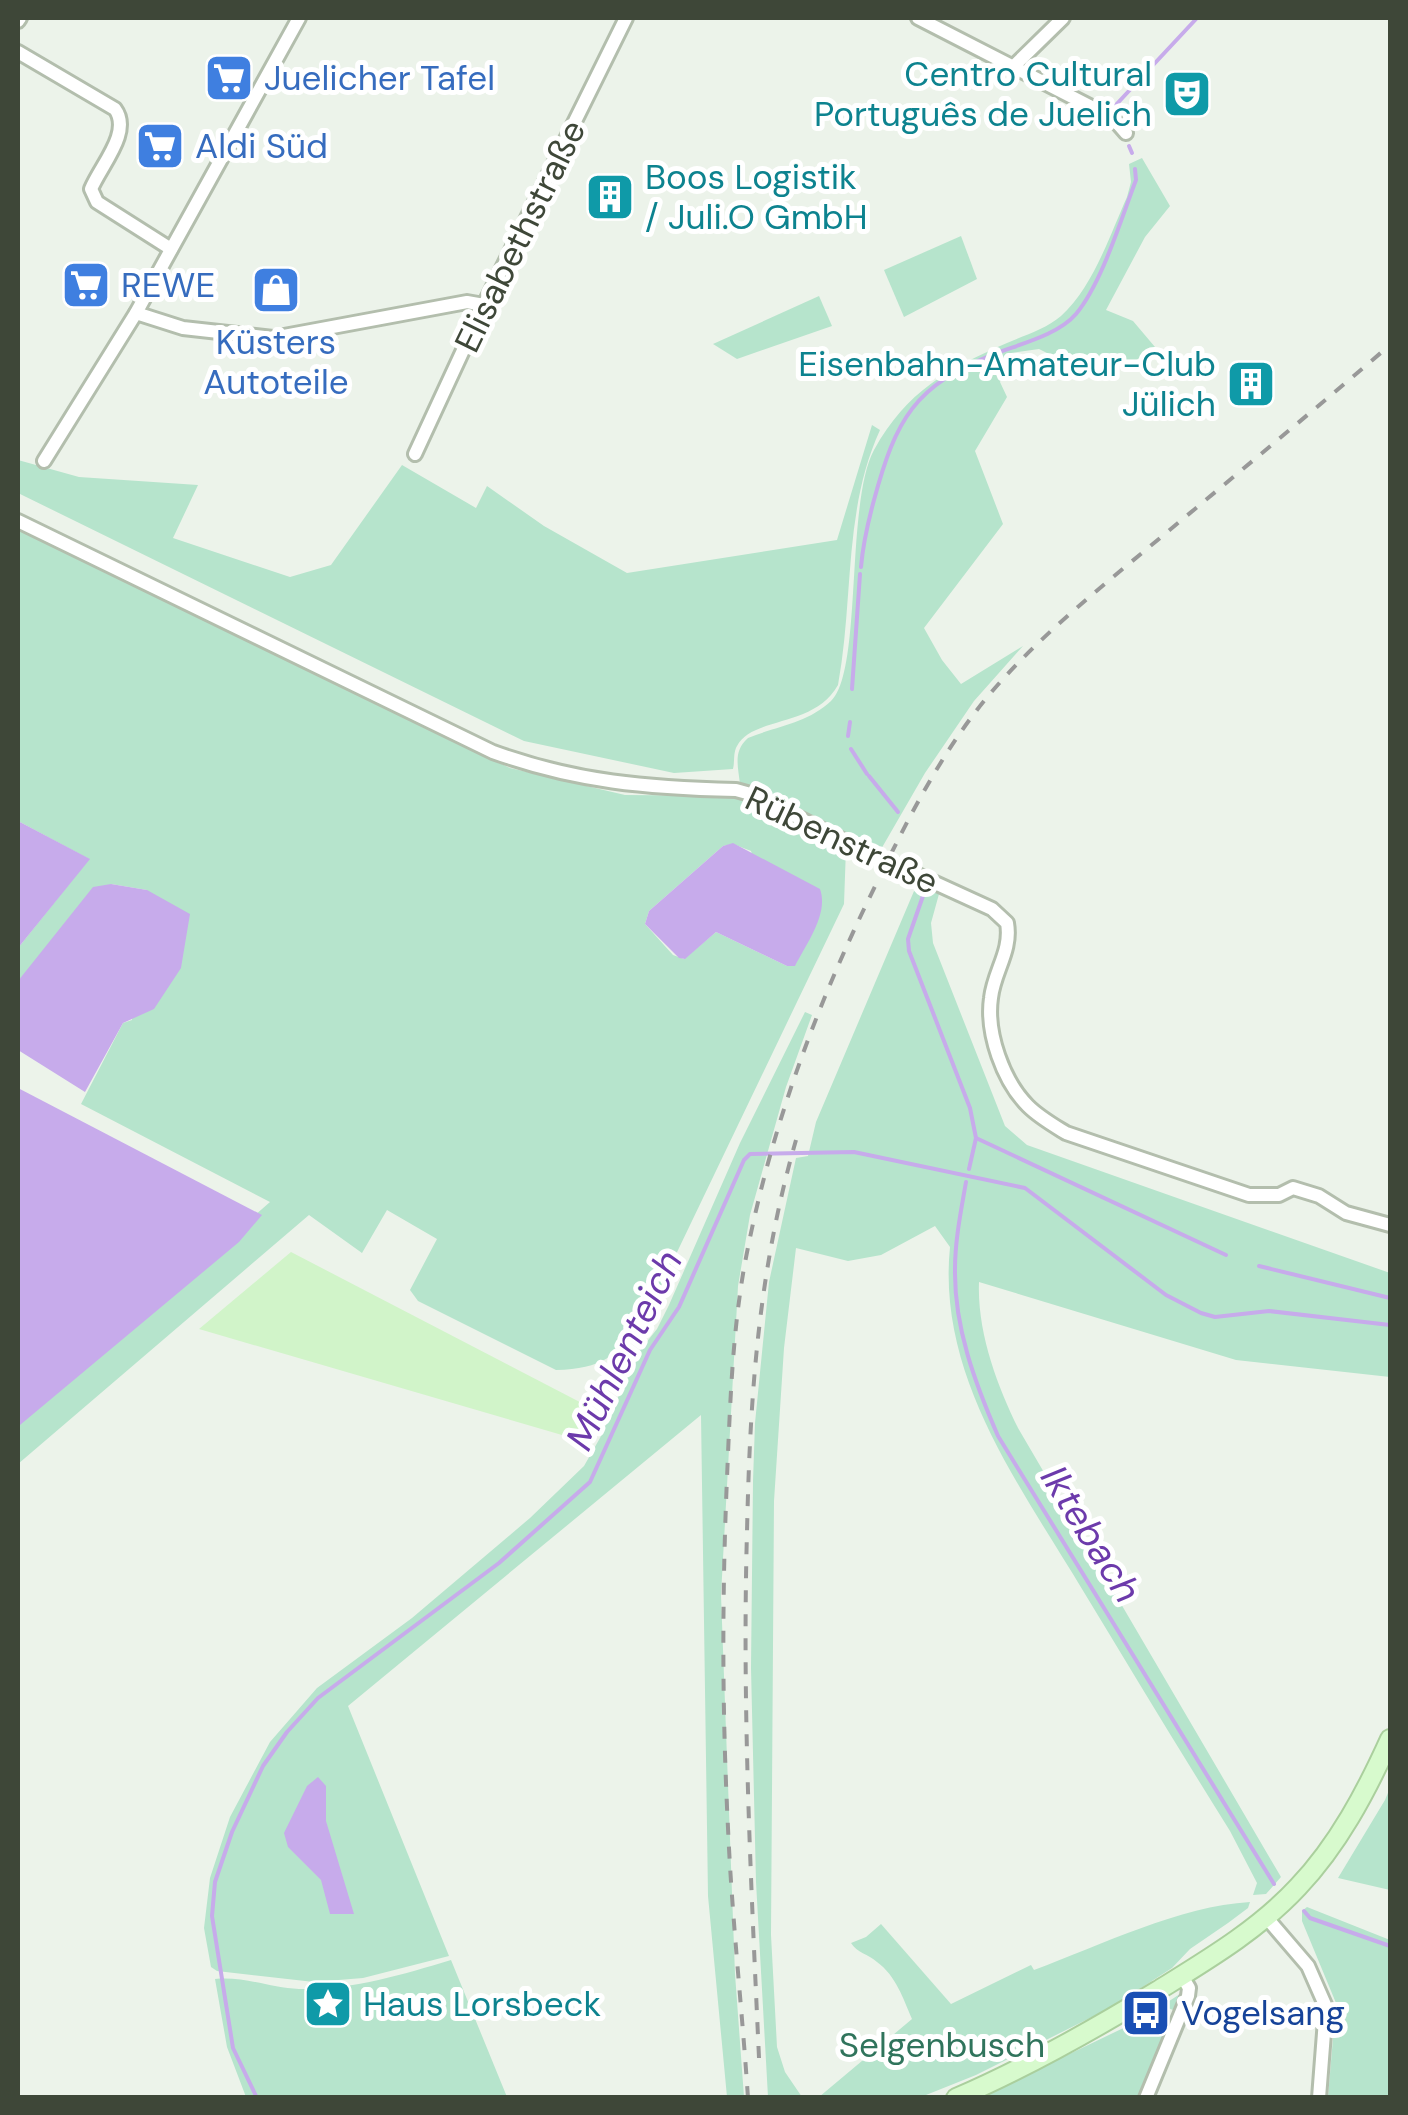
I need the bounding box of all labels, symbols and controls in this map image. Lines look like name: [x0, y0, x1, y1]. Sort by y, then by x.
place label: Centro Cultural Português de Juelich: [814, 51, 1152, 137]
supermarket icon: Juelicher Tafel: [203, 52, 255, 104]
place label: Juelicher Tafel: [264, 55, 495, 101]
theatre icon: Centro Cultural Português de Juelich: [1161, 68, 1213, 120]
street label: Elisabethstraße: [444, 112, 596, 360]
supermarket icon: Aldi Süd: [134, 120, 186, 172]
place label: Aldi Süd: [195, 123, 328, 169]
place label: Boos Logistik / Juli.O GmbH: [645, 154, 868, 240]
building icon: Boos Logistik / Juli.O GmbH: [584, 171, 636, 223]
supermarket icon: REWE: [60, 259, 112, 311]
place label: REWE: [121, 262, 215, 308]
shop icon: Küsters Autoteile: [250, 264, 302, 316]
place label: Küsters Autoteile: [203, 319, 349, 405]
place label: Eisenbahn-Amateur-Club Jülich: [798, 341, 1216, 427]
building icon: Eisenbahn-Amateur-Club Jülich: [1225, 358, 1277, 410]
street label: Rübenstraße: [738, 775, 946, 905]
water label: Mühlenteich: [554, 1242, 694, 1458]
water label: Iktebach: [1029, 1456, 1153, 1612]
place icon: Haus Lorsbeck: [302, 1978, 354, 2030]
place label: Haus Lorsbeck: [363, 1981, 602, 2027]
bus stop icon: Vogelsang: [1120, 1987, 1172, 2039]
place label: Vogelsang: [1181, 1990, 1345, 2036]
park label: Selgenbusch: [839, 2022, 1045, 2068]

